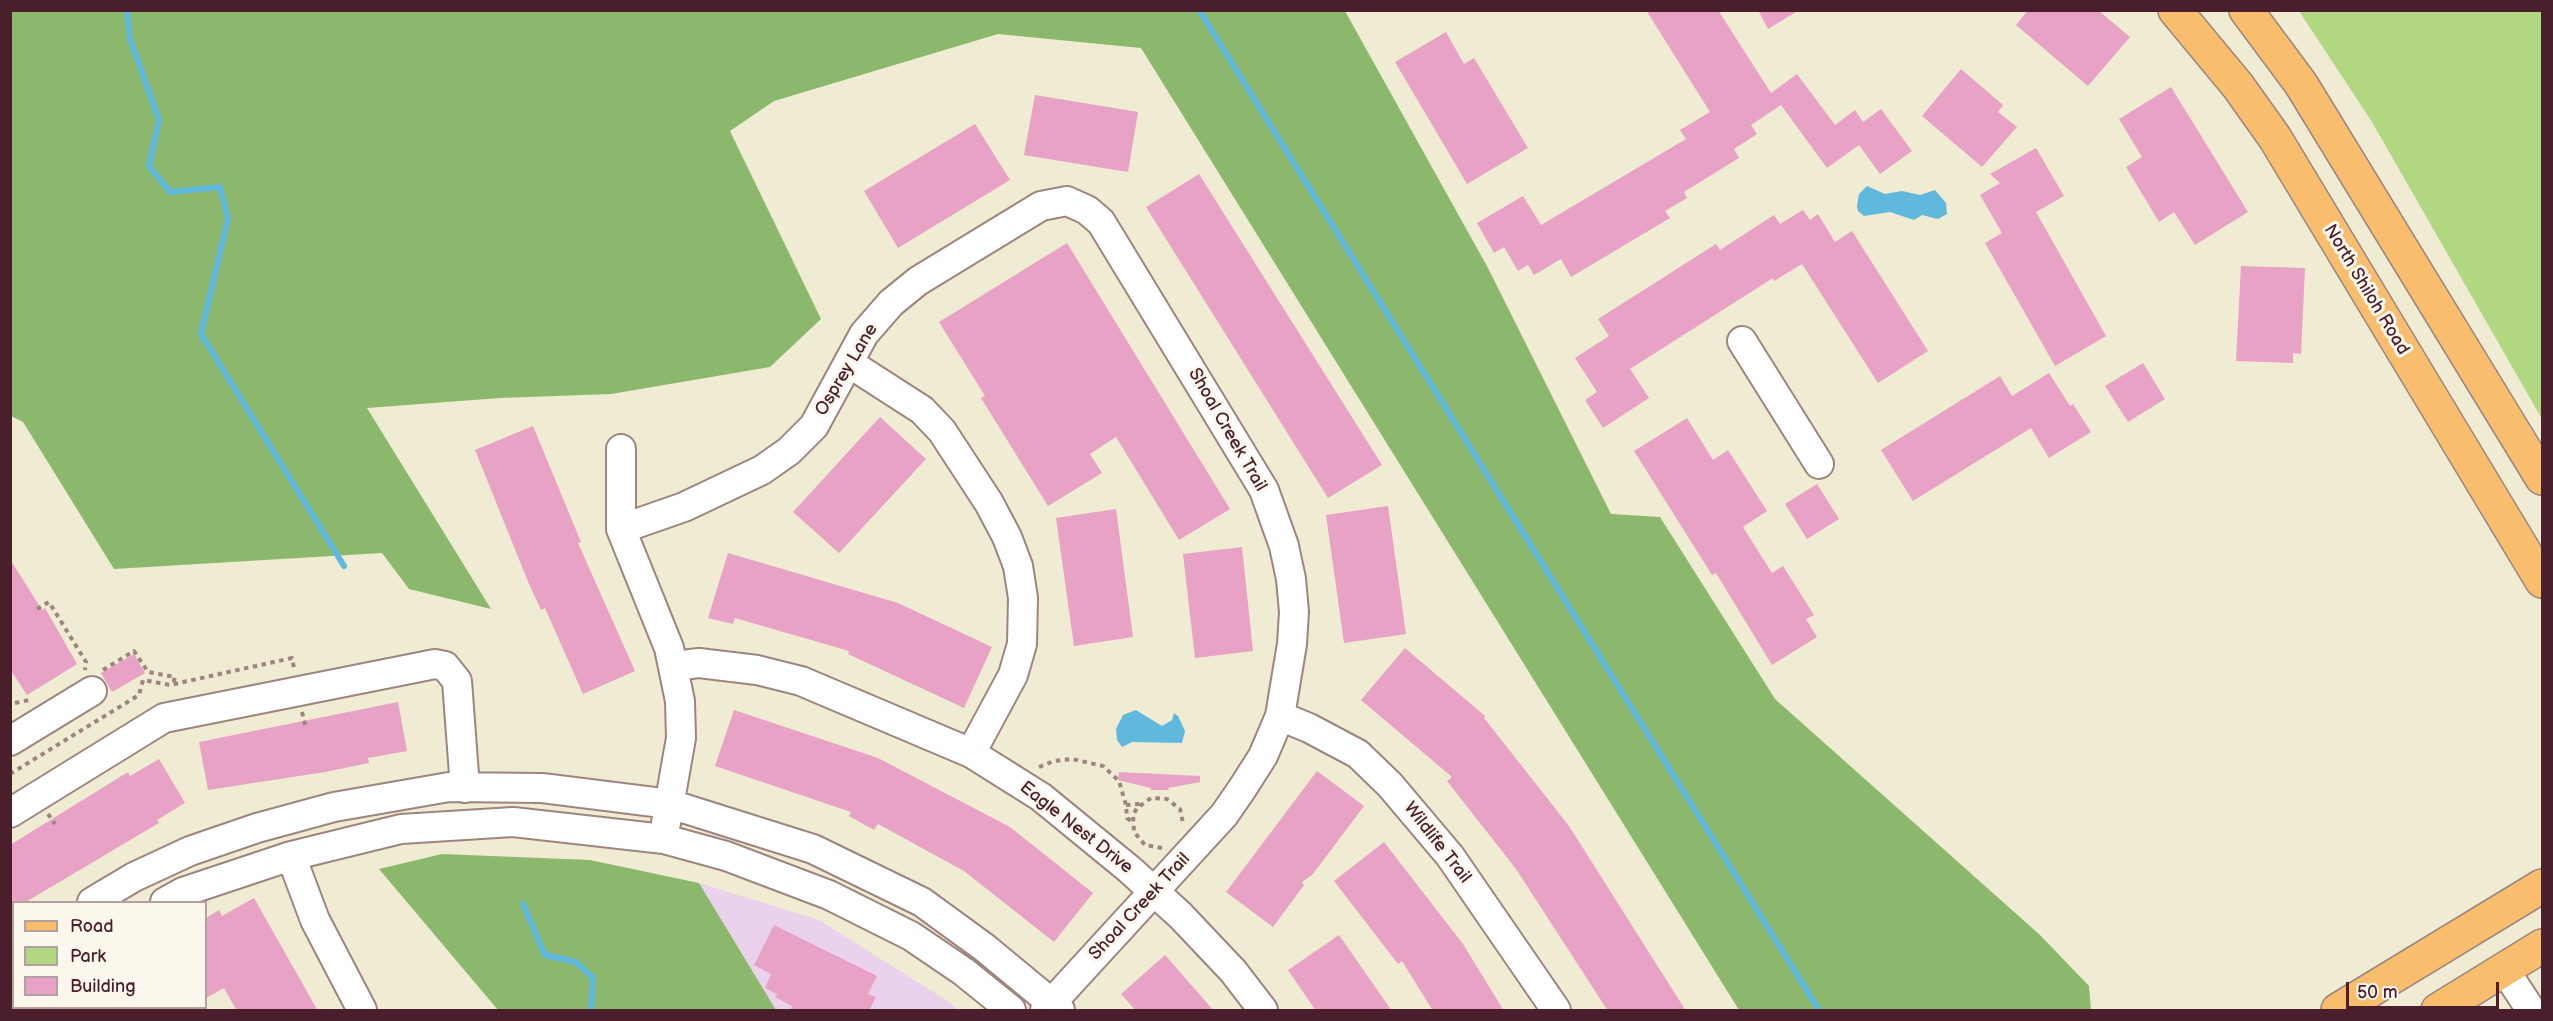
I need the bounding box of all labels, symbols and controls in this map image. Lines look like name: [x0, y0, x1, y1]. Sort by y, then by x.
street label: North Shiloh Road: [2319, 221, 2413, 359]
street label: Osprey Lane: [811, 320, 883, 420]
street label: Shoal Creek Trail: [1183, 365, 1271, 495]
street label: Eagle Nest Drive: [1015, 777, 1137, 879]
street label: Wildlife Trail: [1399, 798, 1475, 888]
street label: Shoal Creek Trail: [1085, 849, 1195, 965]
legend: [12, 901, 207, 1009]
text: Road: [70, 916, 114, 937]
text: Park: [70, 946, 106, 967]
scale bar: [2349, 970, 2502, 1008]
text: Building: [70, 976, 136, 997]
text: 50 m: [2357, 982, 2398, 1003]

